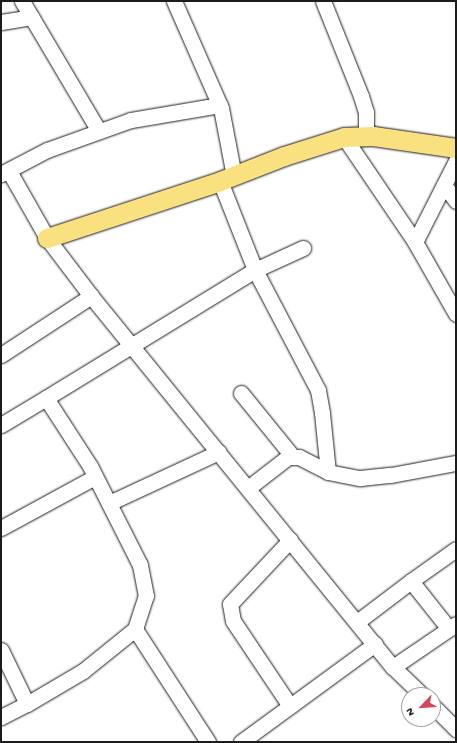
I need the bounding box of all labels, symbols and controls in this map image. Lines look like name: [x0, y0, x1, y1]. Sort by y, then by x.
north arrow: [401, 687, 441, 727]
text: N: [404, 706, 418, 717]

